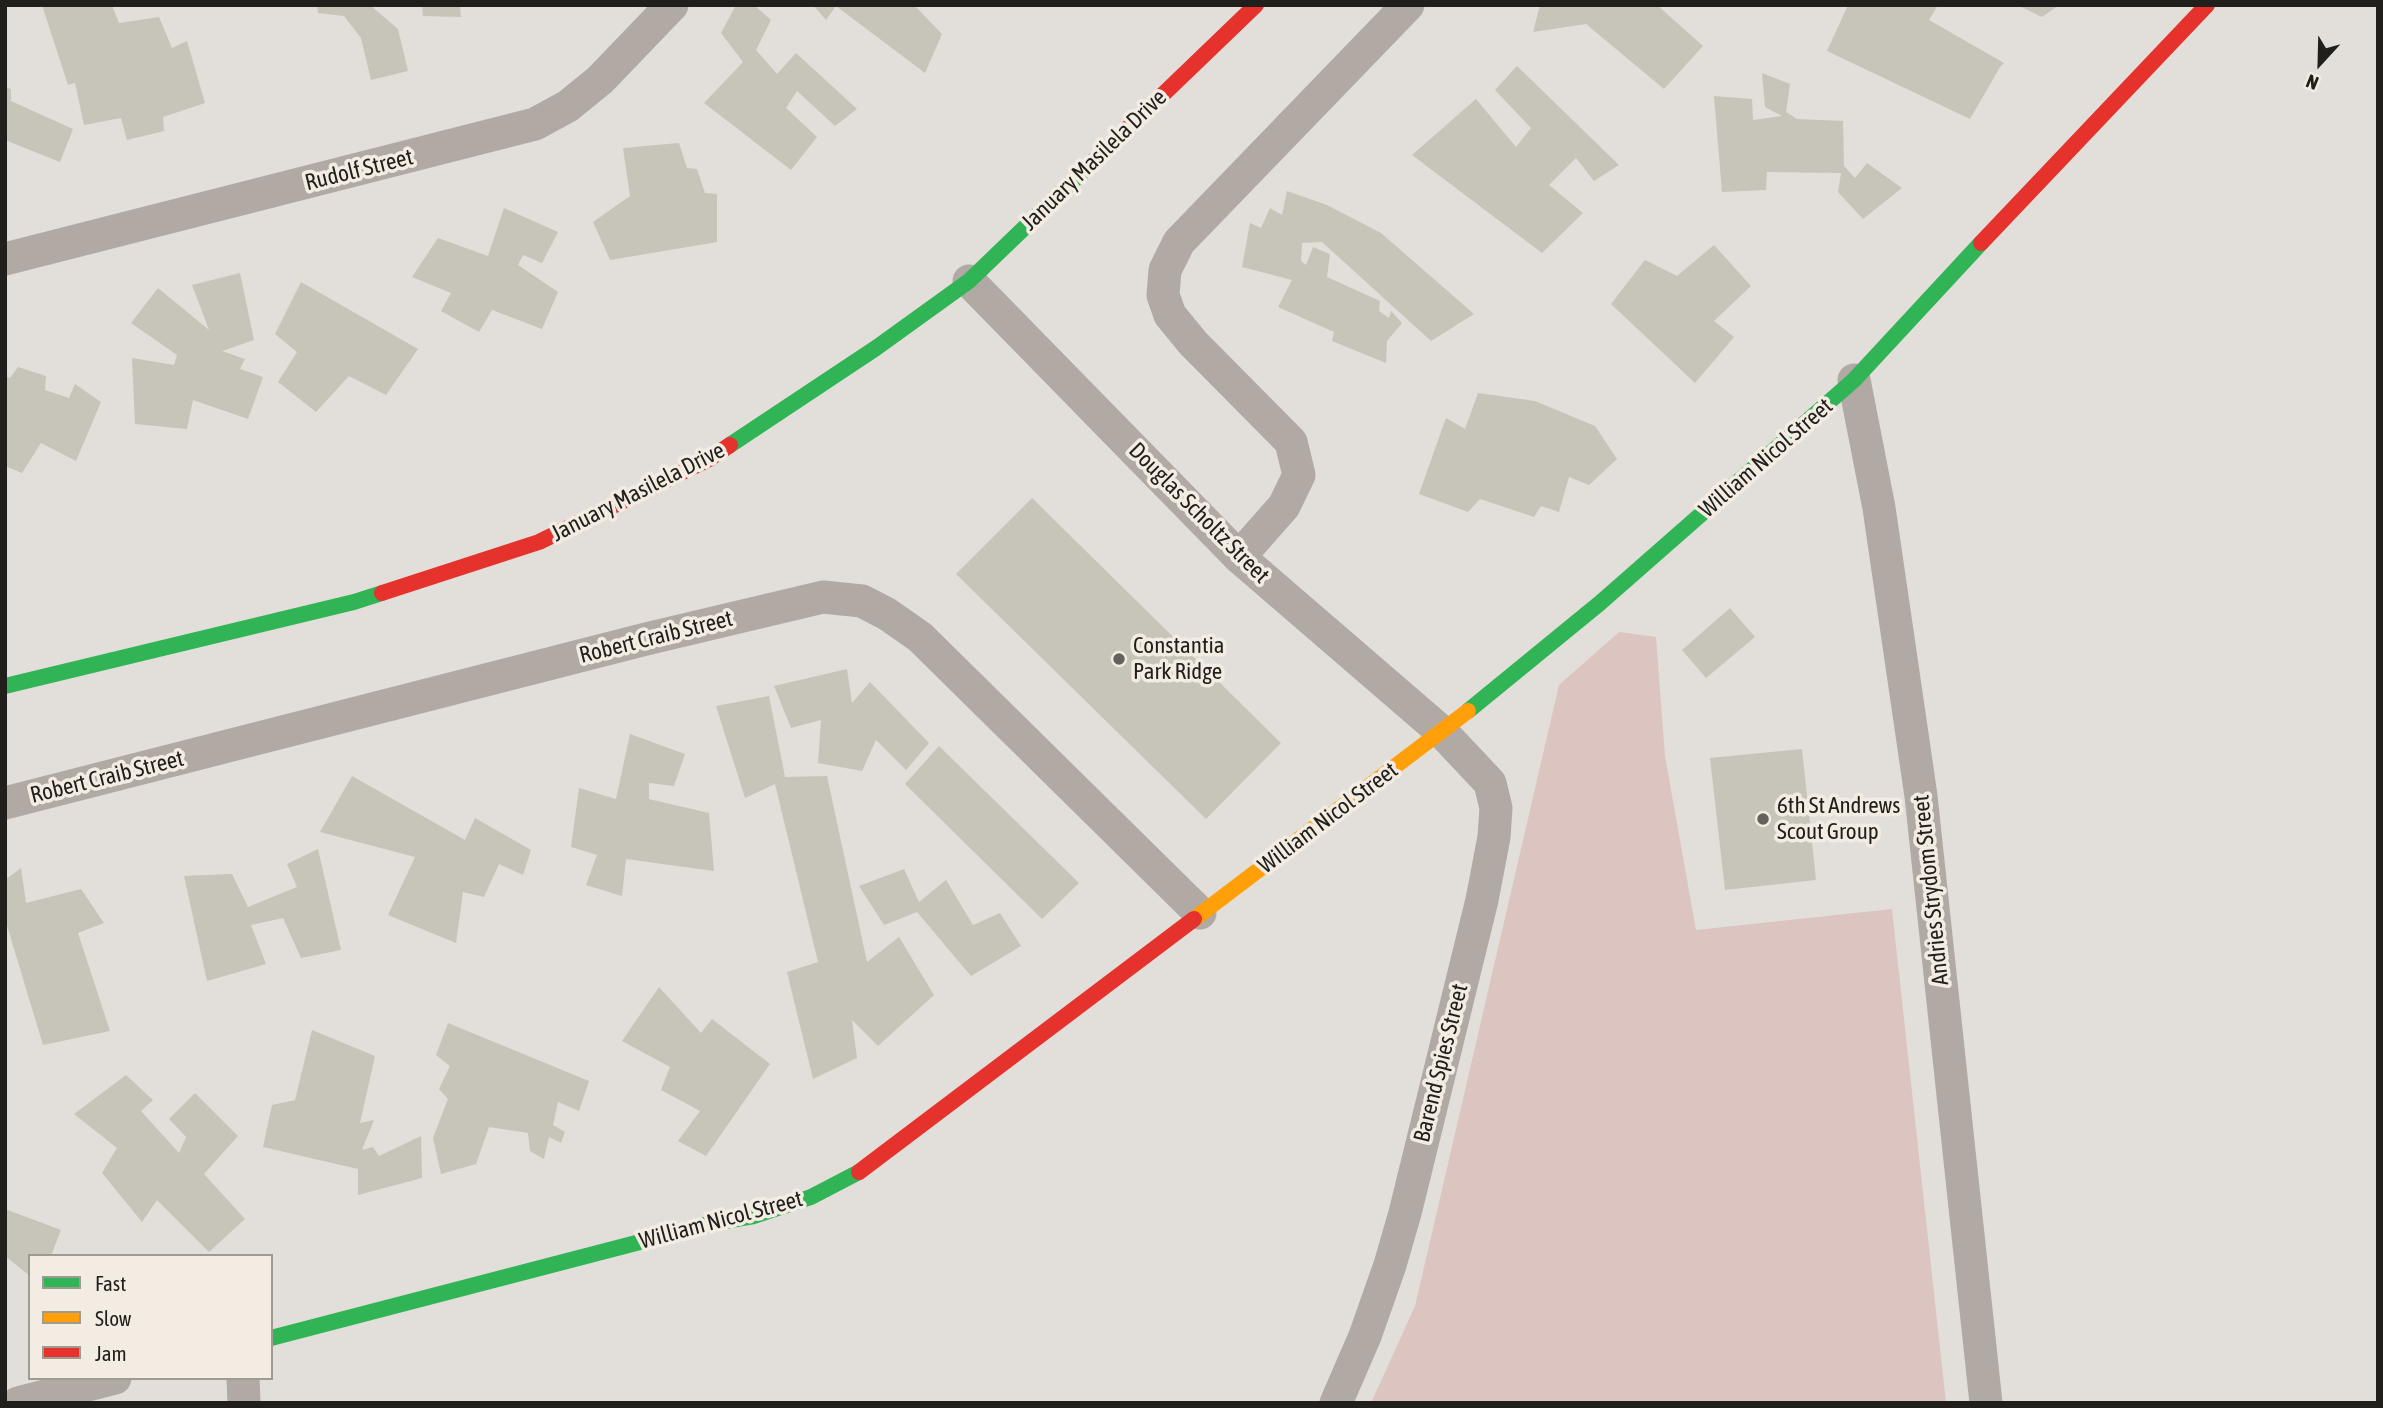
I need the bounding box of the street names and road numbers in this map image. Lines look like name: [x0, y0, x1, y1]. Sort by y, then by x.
street label: January Masilela Drive: [1016, 84, 1172, 236]
street label: Rudolf Street: [302, 143, 416, 197]
street label: William Nicol Street: [1694, 393, 1838, 523]
street label: January Masilela Drive: [547, 436, 729, 548]
street label: Douglas Scholtz Street: [1123, 437, 1275, 589]
street label: Robert Craib Street: [576, 605, 736, 669]
street label: Robert Craib Street: [27, 745, 187, 809]
street label: William Nicol Street: [1253, 757, 1403, 879]
street label: Andries Strydom Street: [1907, 793, 1955, 987]
street label: Barend Spies Street: [1408, 981, 1474, 1145]
street label: William Nicol Street: [636, 1185, 806, 1255]

